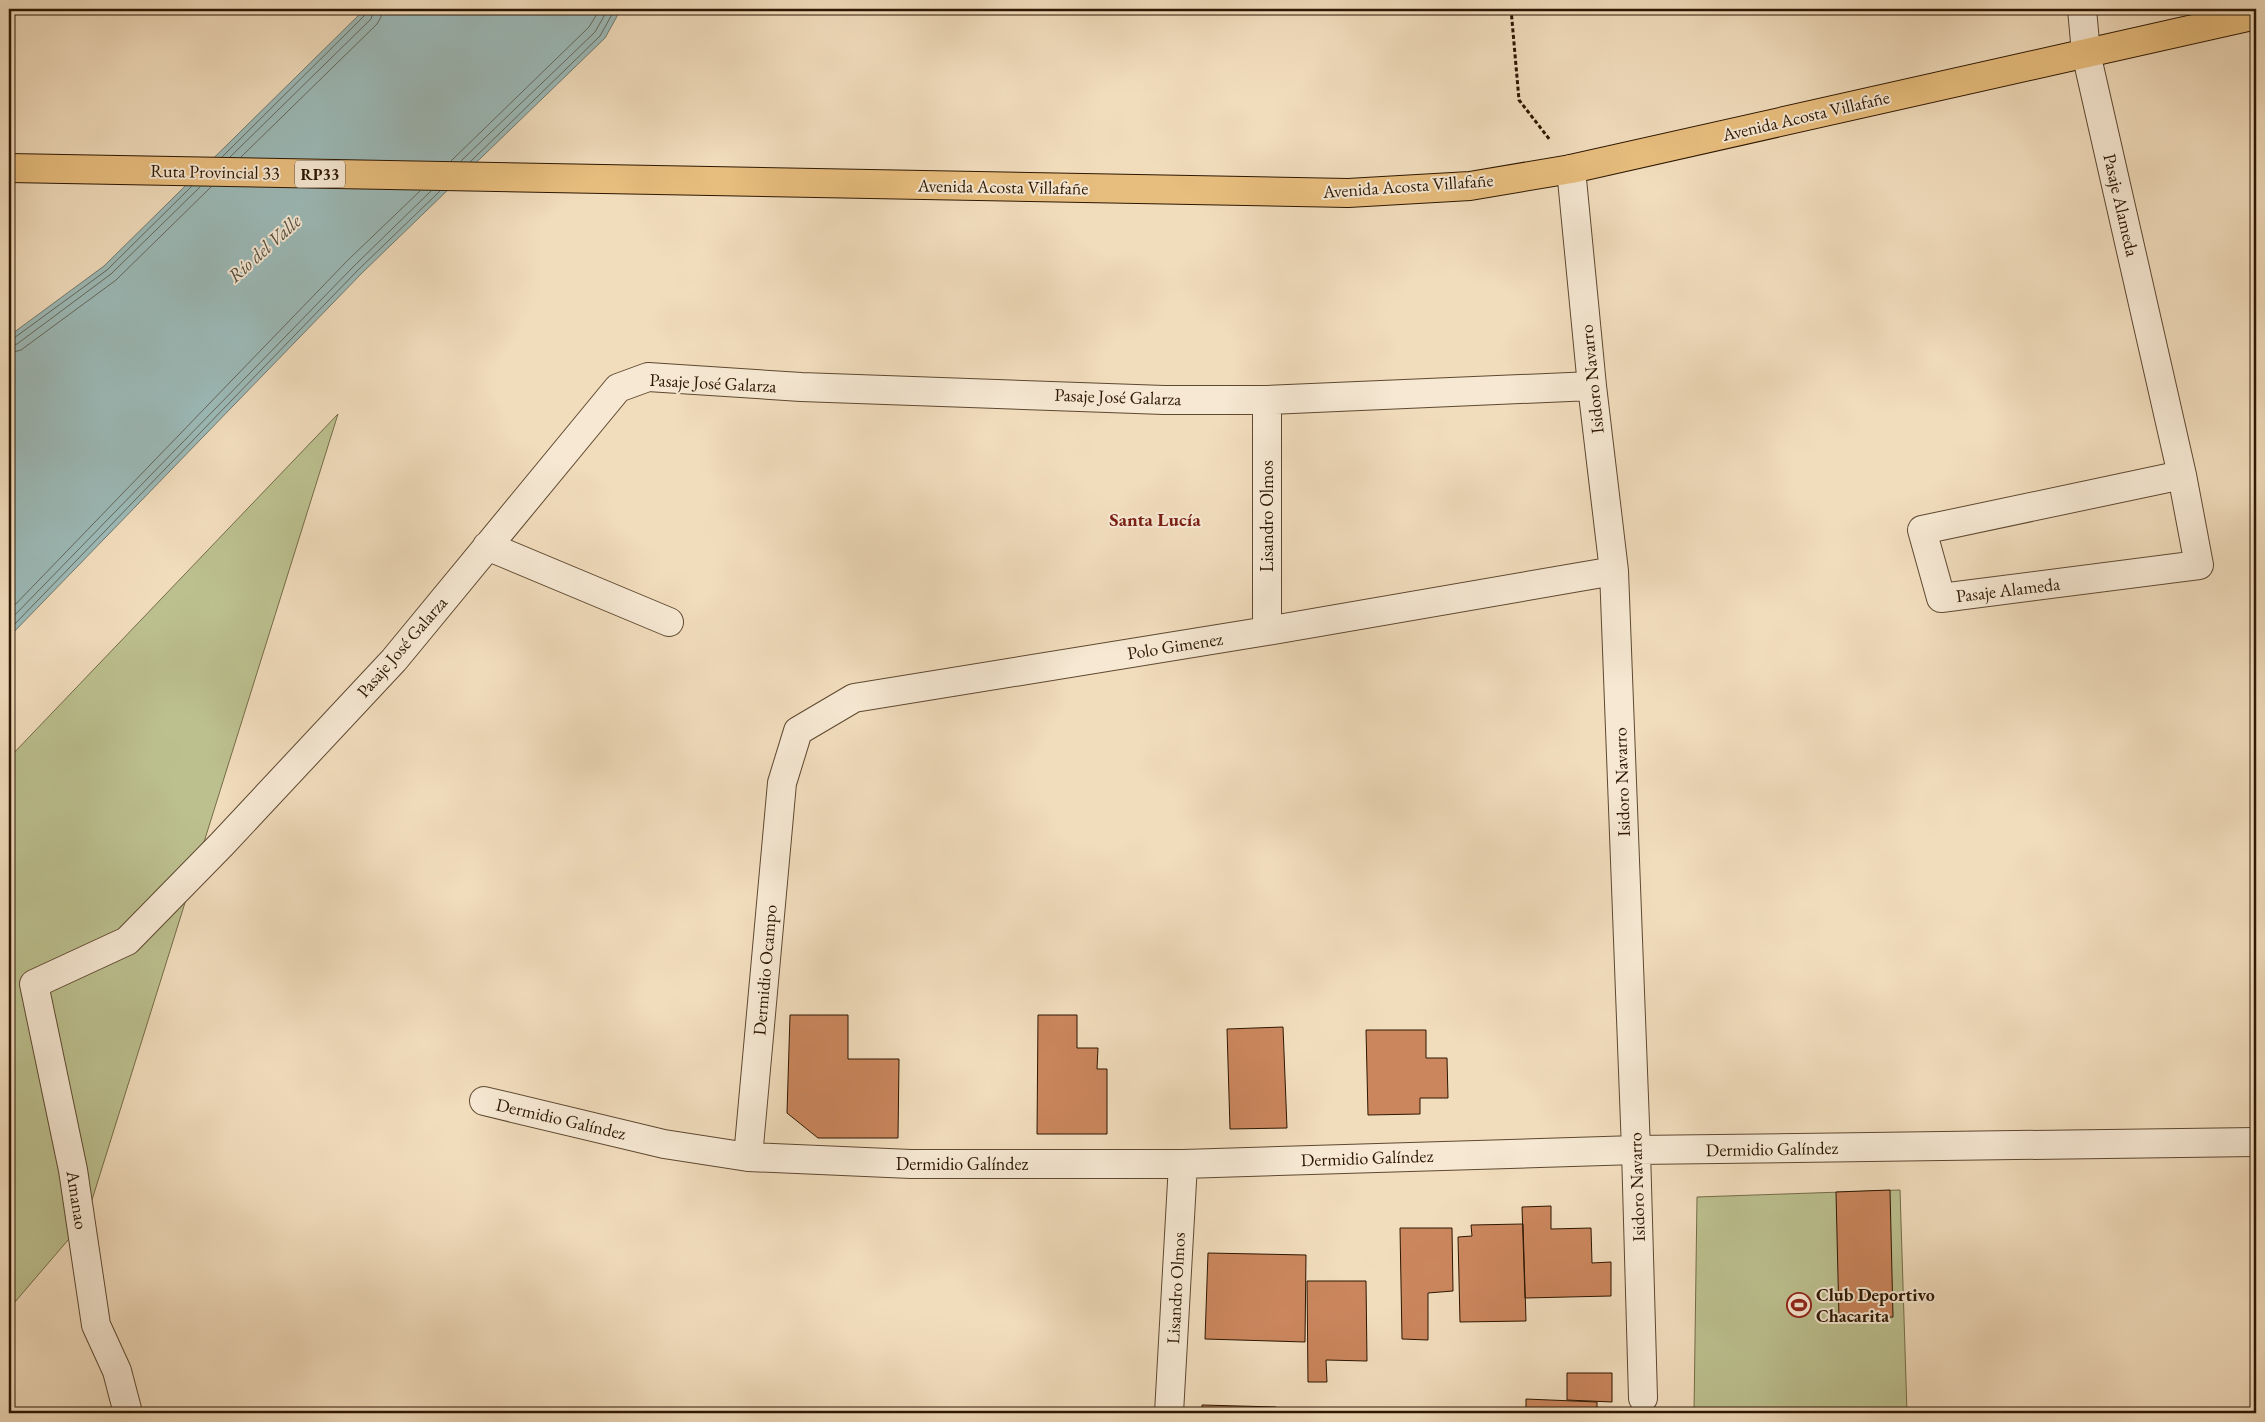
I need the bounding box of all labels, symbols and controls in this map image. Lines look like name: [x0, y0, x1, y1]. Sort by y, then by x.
street label: Avenida Acosta Villafañe: [1719, 85, 1892, 146]
street label: Pasaje Alameda: [2098, 151, 2145, 259]
street label: Ruta Provincial 33: [150, 159, 280, 184]
road number: RP33: [295, 160, 345, 188]
street label: Avenida Acosta Villafañe: [1321, 168, 1494, 203]
street label: Avenida Acosta Villafañe: [916, 173, 1089, 199]
water label: Río del Valle: [222, 208, 307, 288]
street label: Isidoro Navarro: [1574, 323, 1609, 435]
street label: Pasaje José Galarza: [649, 368, 778, 397]
street label: Pasaje José Galarza: [1054, 383, 1183, 410]
street label: Lisandro Olmos: [1255, 460, 1278, 572]
district label: Santa Lucía: [1109, 507, 1201, 532]
street label: Pasaje Alameda: [1955, 572, 2062, 607]
street label: Pasaje José Galarza: [351, 591, 452, 702]
street label: Polo Gimenez: [1126, 627, 1225, 664]
street label: Isidoro Navarro: [1608, 727, 1635, 837]
street label: Dermidio Ocampo: [747, 903, 782, 1036]
street label: Dermidio Galíndez: [494, 1092, 628, 1145]
street label: Isidoro Navarro: [1623, 1132, 1650, 1242]
street label: Dermidio Galíndez: [1706, 1136, 1839, 1161]
street label: Dermidio Galíndez: [1300, 1144, 1434, 1171]
street label: Dermidio Galíndez: [896, 1152, 1028, 1175]
street label: Amanao: [61, 1168, 93, 1231]
street label: Lisandro Olmos: [1161, 1231, 1190, 1344]
place label: Club Deportivo Chacarita: [1816, 1283, 1935, 1327]
sports icon: Club Deportivo Chacarita: [1786, 1292, 1812, 1318]

